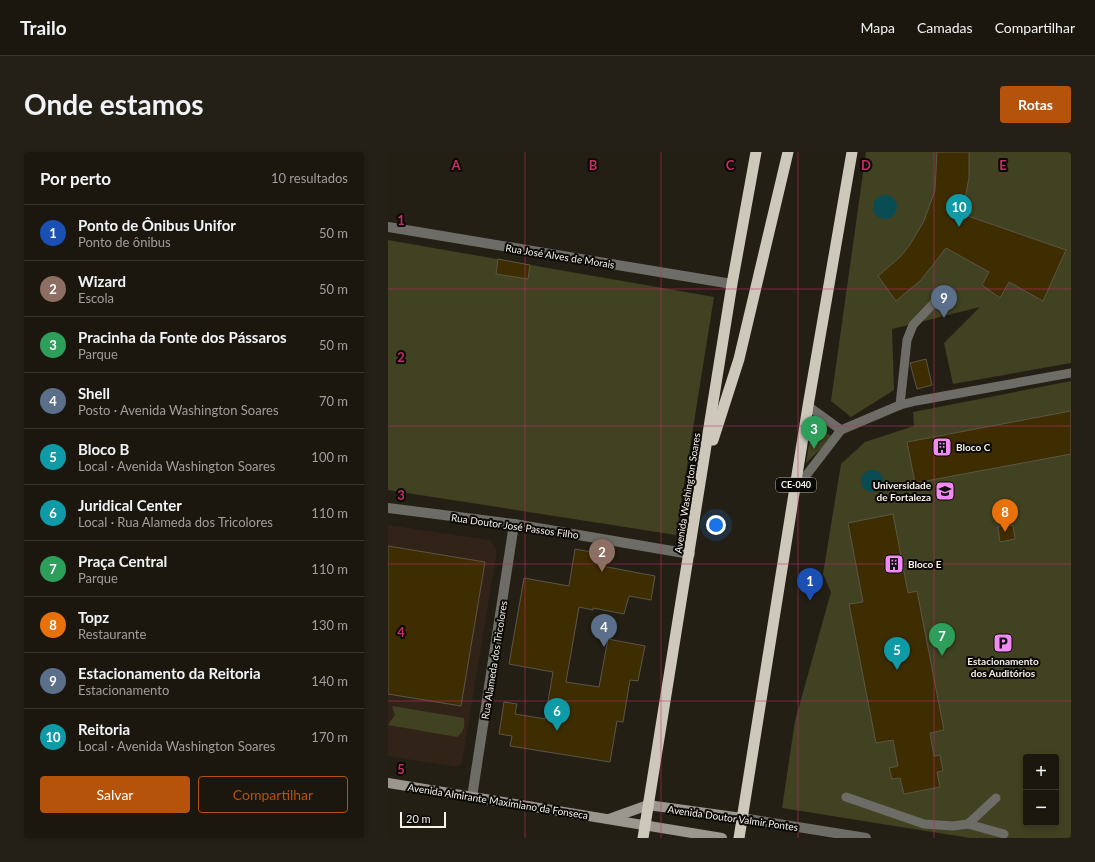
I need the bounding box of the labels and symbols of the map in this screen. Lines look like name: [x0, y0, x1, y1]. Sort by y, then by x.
text: A: [450, 157, 461, 173]
text: B: [589, 157, 598, 173]
text: C: [726, 157, 735, 173]
text: D: [861, 157, 871, 173]
text: E: [999, 157, 1007, 173]
pin: 10: [946, 194, 972, 227]
text: 1: [397, 212, 405, 228]
street label: Rua José Alves de Morais: [505, 241, 615, 271]
pin: 9: [931, 285, 957, 318]
text: 2: [397, 349, 405, 365]
pin: 3: [801, 416, 827, 449]
street label: Avenida Washington Soares: [672, 432, 702, 554]
building icon: Bloco C: [931, 436, 953, 458]
place label: Bloco C: [956, 441, 991, 453]
road number: CE-040: [776, 478, 816, 492]
place label: Universidade de Fortaleza: [873, 479, 932, 503]
school or university icon: Universidade de Fortaleza: [934, 480, 956, 502]
text: 3: [397, 487, 405, 503]
pin: 8: [992, 499, 1018, 532]
street label: Rua Doutor José Passos Filho: [451, 511, 580, 541]
your location: [706, 515, 726, 535]
pin: 2: [589, 539, 615, 572]
building icon: Bloco E: [883, 553, 905, 575]
place label: Bloco E: [908, 558, 942, 570]
pin: 1: [797, 568, 823, 601]
street label: Rua Alameda dos Tricolores: [479, 600, 509, 720]
pin: 4: [591, 614, 617, 647]
pin: 7: [929, 623, 955, 656]
text: 4: [397, 624, 405, 640]
parking icon: Estacionamento dos Auditórios: [992, 632, 1014, 654]
pin: 5: [884, 637, 910, 670]
place label: Estacionamento dos Auditórios: [967, 655, 1039, 679]
pin: 6: [544, 698, 570, 731]
text: 5: [397, 761, 405, 777]
street label: Avenida Almirante Maximiano da Fonseca: [407, 781, 589, 821]
street label: Avenida Doutor Valmir Pontes: [667, 803, 799, 833]
scale bar: [400, 810, 446, 829]

